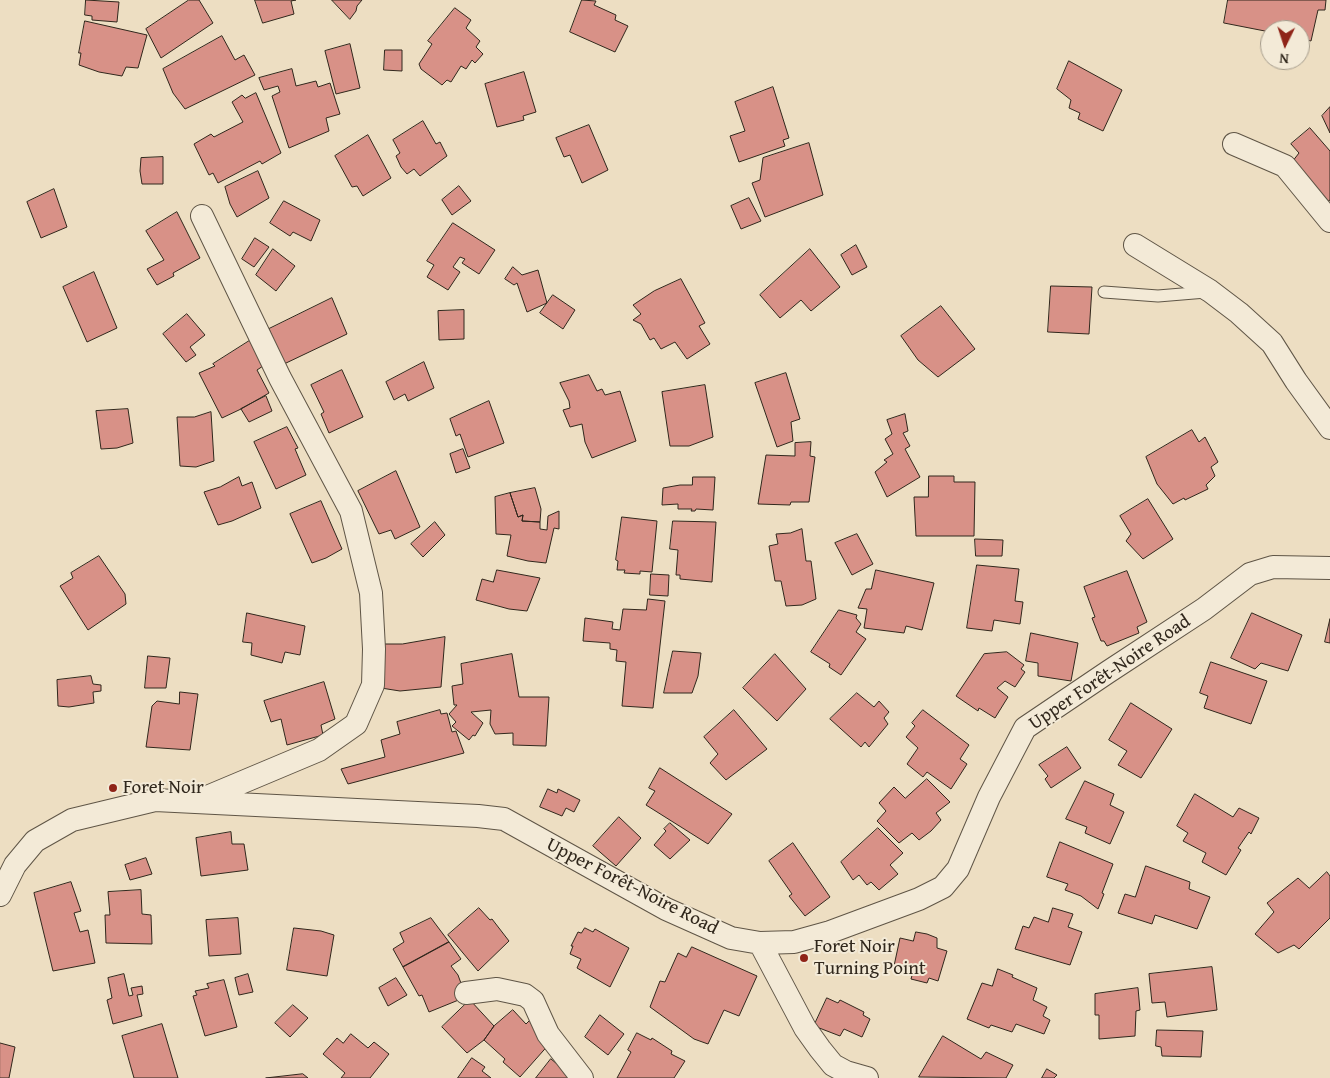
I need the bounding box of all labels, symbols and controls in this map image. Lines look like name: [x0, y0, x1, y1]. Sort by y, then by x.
north arrow: [1260, 20, 1310, 70]
text: N: [1279, 49, 1289, 69]
street label: Upper Forêt-Noire Road: [1025, 610, 1195, 736]
place label: Foret Noir: [123, 777, 204, 799]
marker: Foret Noir: [107, 782, 119, 794]
street label: Upper Forêt-Noire Road: [542, 834, 722, 940]
place label: Foret Noir Turning Point: [814, 936, 926, 980]
marker: Foret Noir Turning Point: [798, 952, 810, 964]

